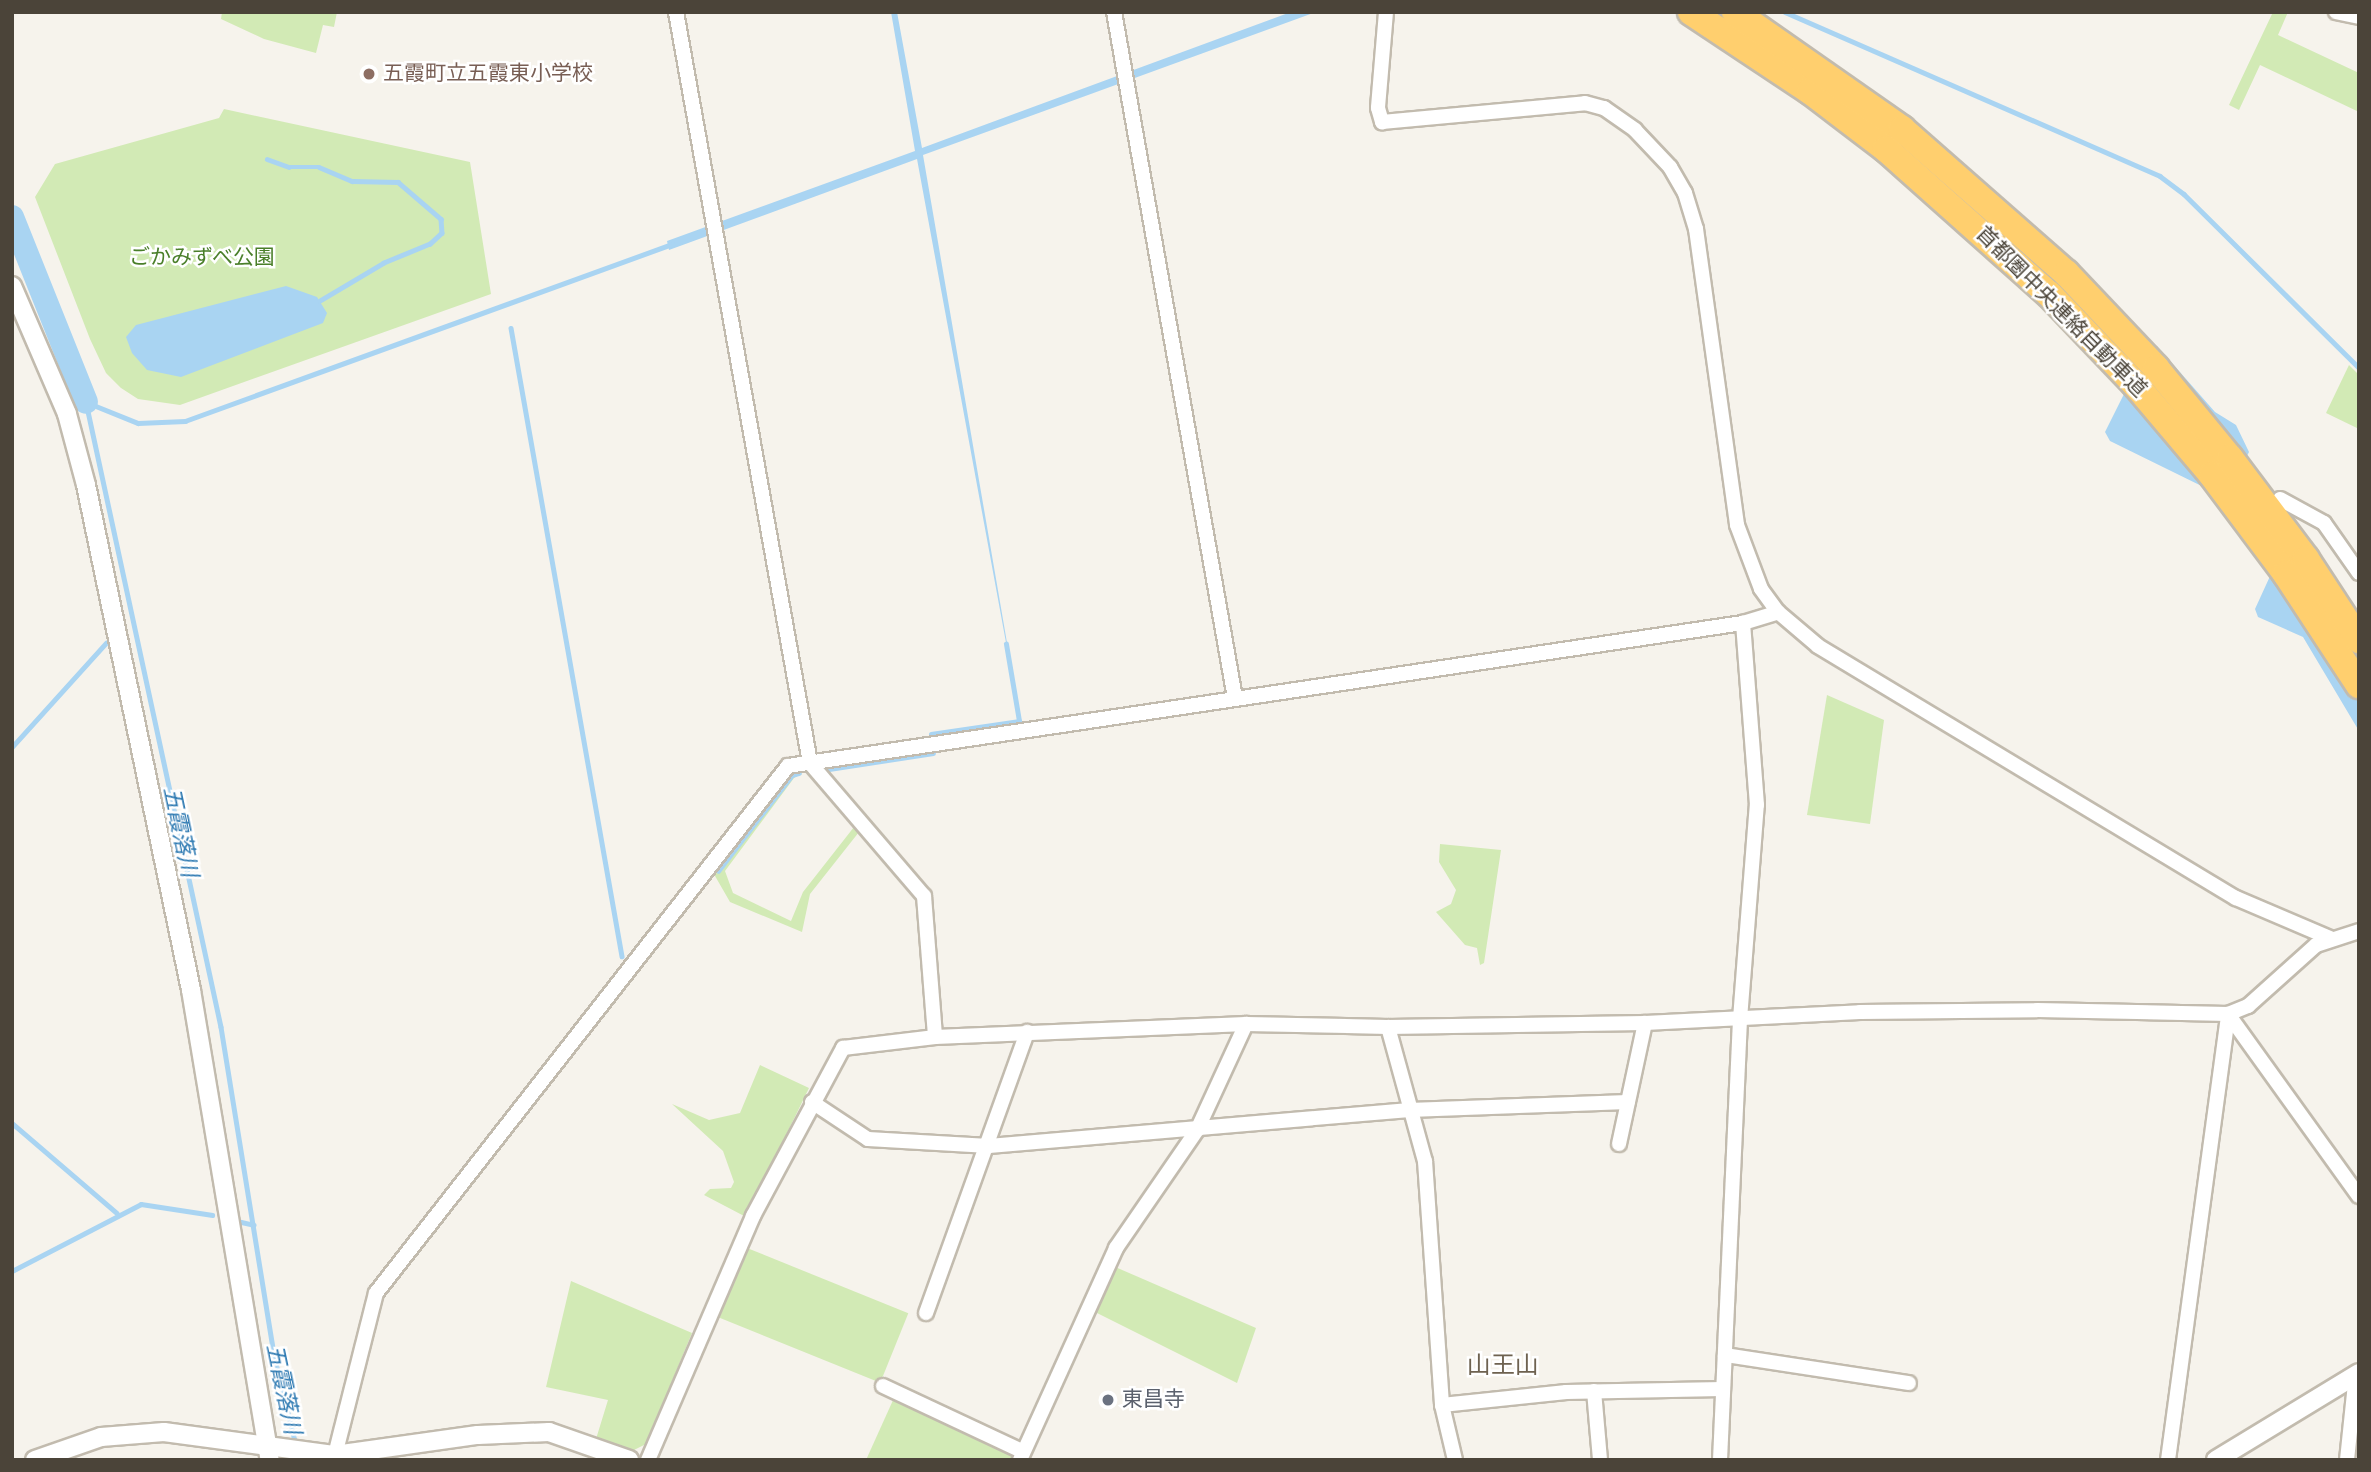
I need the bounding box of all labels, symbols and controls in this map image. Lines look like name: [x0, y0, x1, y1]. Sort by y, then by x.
place label: 五霞町立五霞東小学校: [383, 61, 593, 87]
marker: 五霞町立五霞東小学校: [361, 66, 377, 82]
street label: 首都圏中央連絡自動車道: [1970, 221, 2152, 403]
park label: ごかみずべ公園: [129, 245, 275, 271]
water label: 五霞落川: [157, 784, 203, 880]
water label: 五霞落川: [260, 1341, 306, 1437]
district label: 山王山: [1467, 1352, 1539, 1380]
place label: 東昌寺: [1122, 1387, 1185, 1413]
marker: 東昌寺: [1100, 1392, 1116, 1408]

